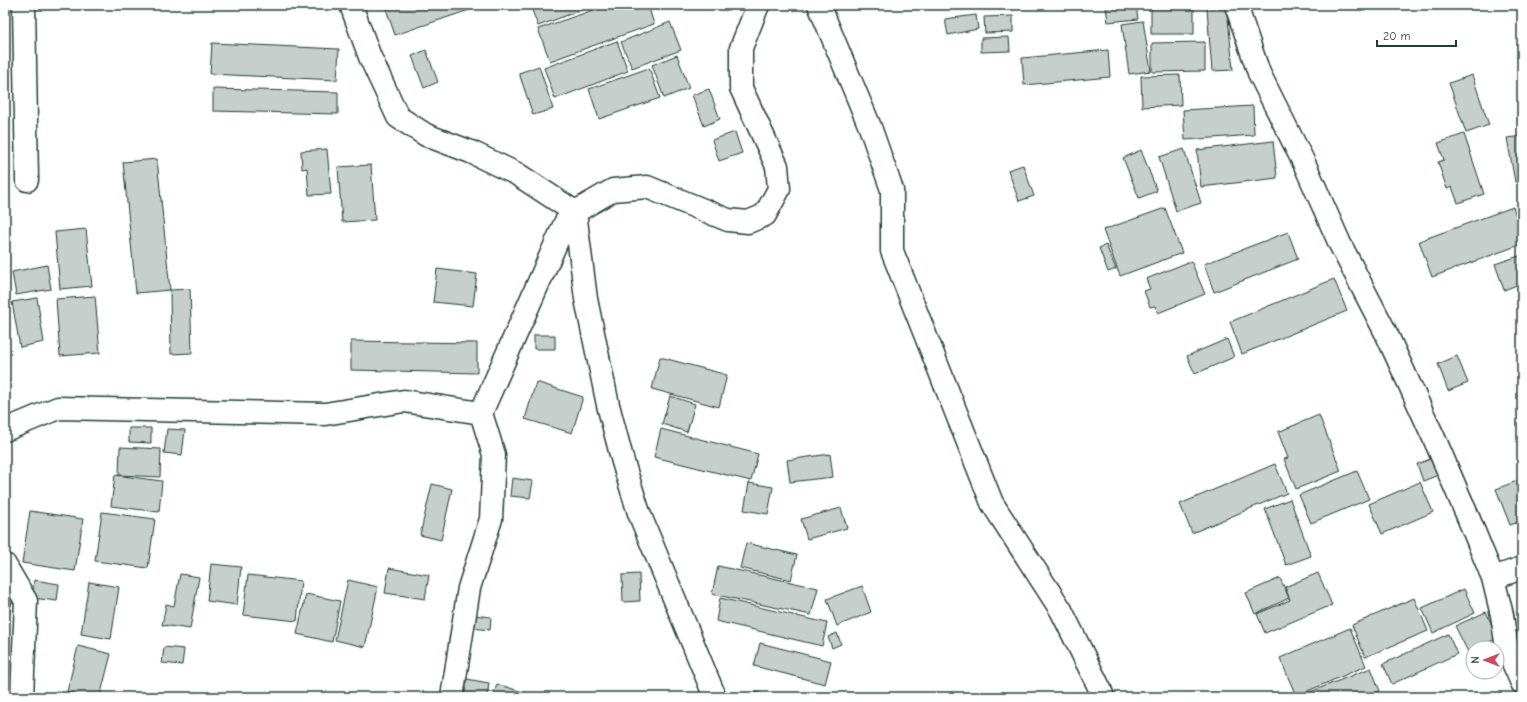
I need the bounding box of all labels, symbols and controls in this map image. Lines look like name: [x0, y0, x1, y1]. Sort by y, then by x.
scale bar: [1377, 22, 1456, 48]
text: 20 m: [1383, 29, 1411, 43]
north arrow: [1465, 640, 1505, 680]
text: N: [1469, 656, 1482, 664]

